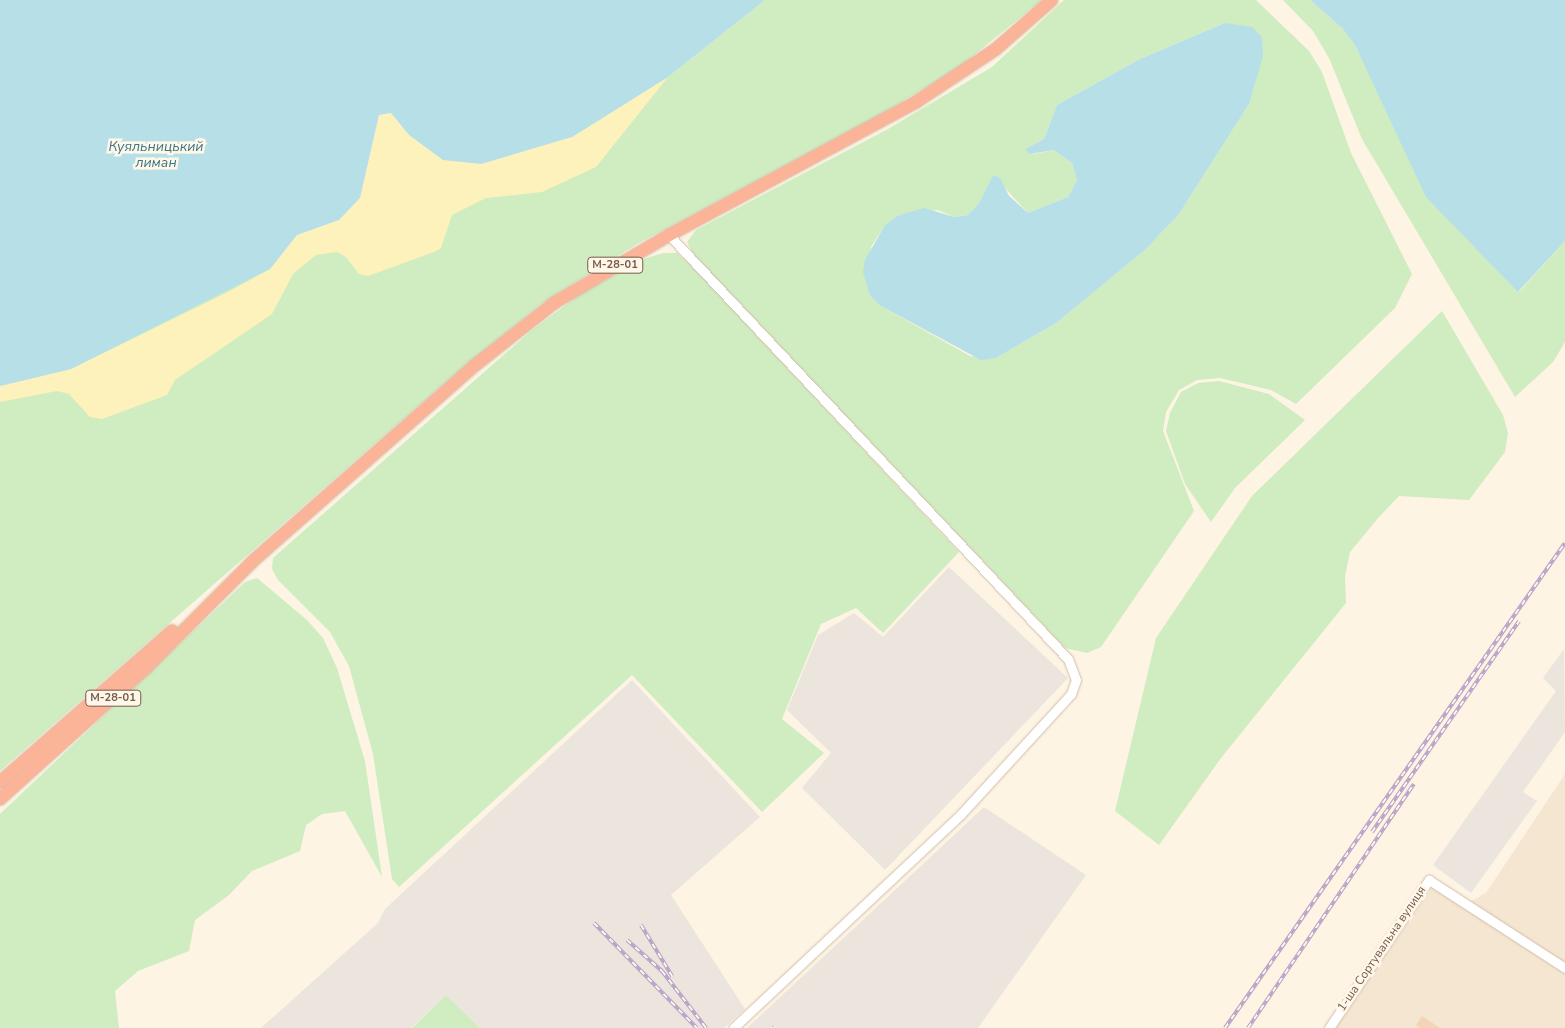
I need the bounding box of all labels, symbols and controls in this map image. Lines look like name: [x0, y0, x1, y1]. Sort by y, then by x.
water label: Куяльницький лиман: [108, 139, 204, 172]
road number: М-28-01: [586, 256, 644, 274]
road number: М-28-01: [84, 690, 142, 706]
street label: 1-ша Сортувальна вулиця: [1335, 884, 1429, 1014]

